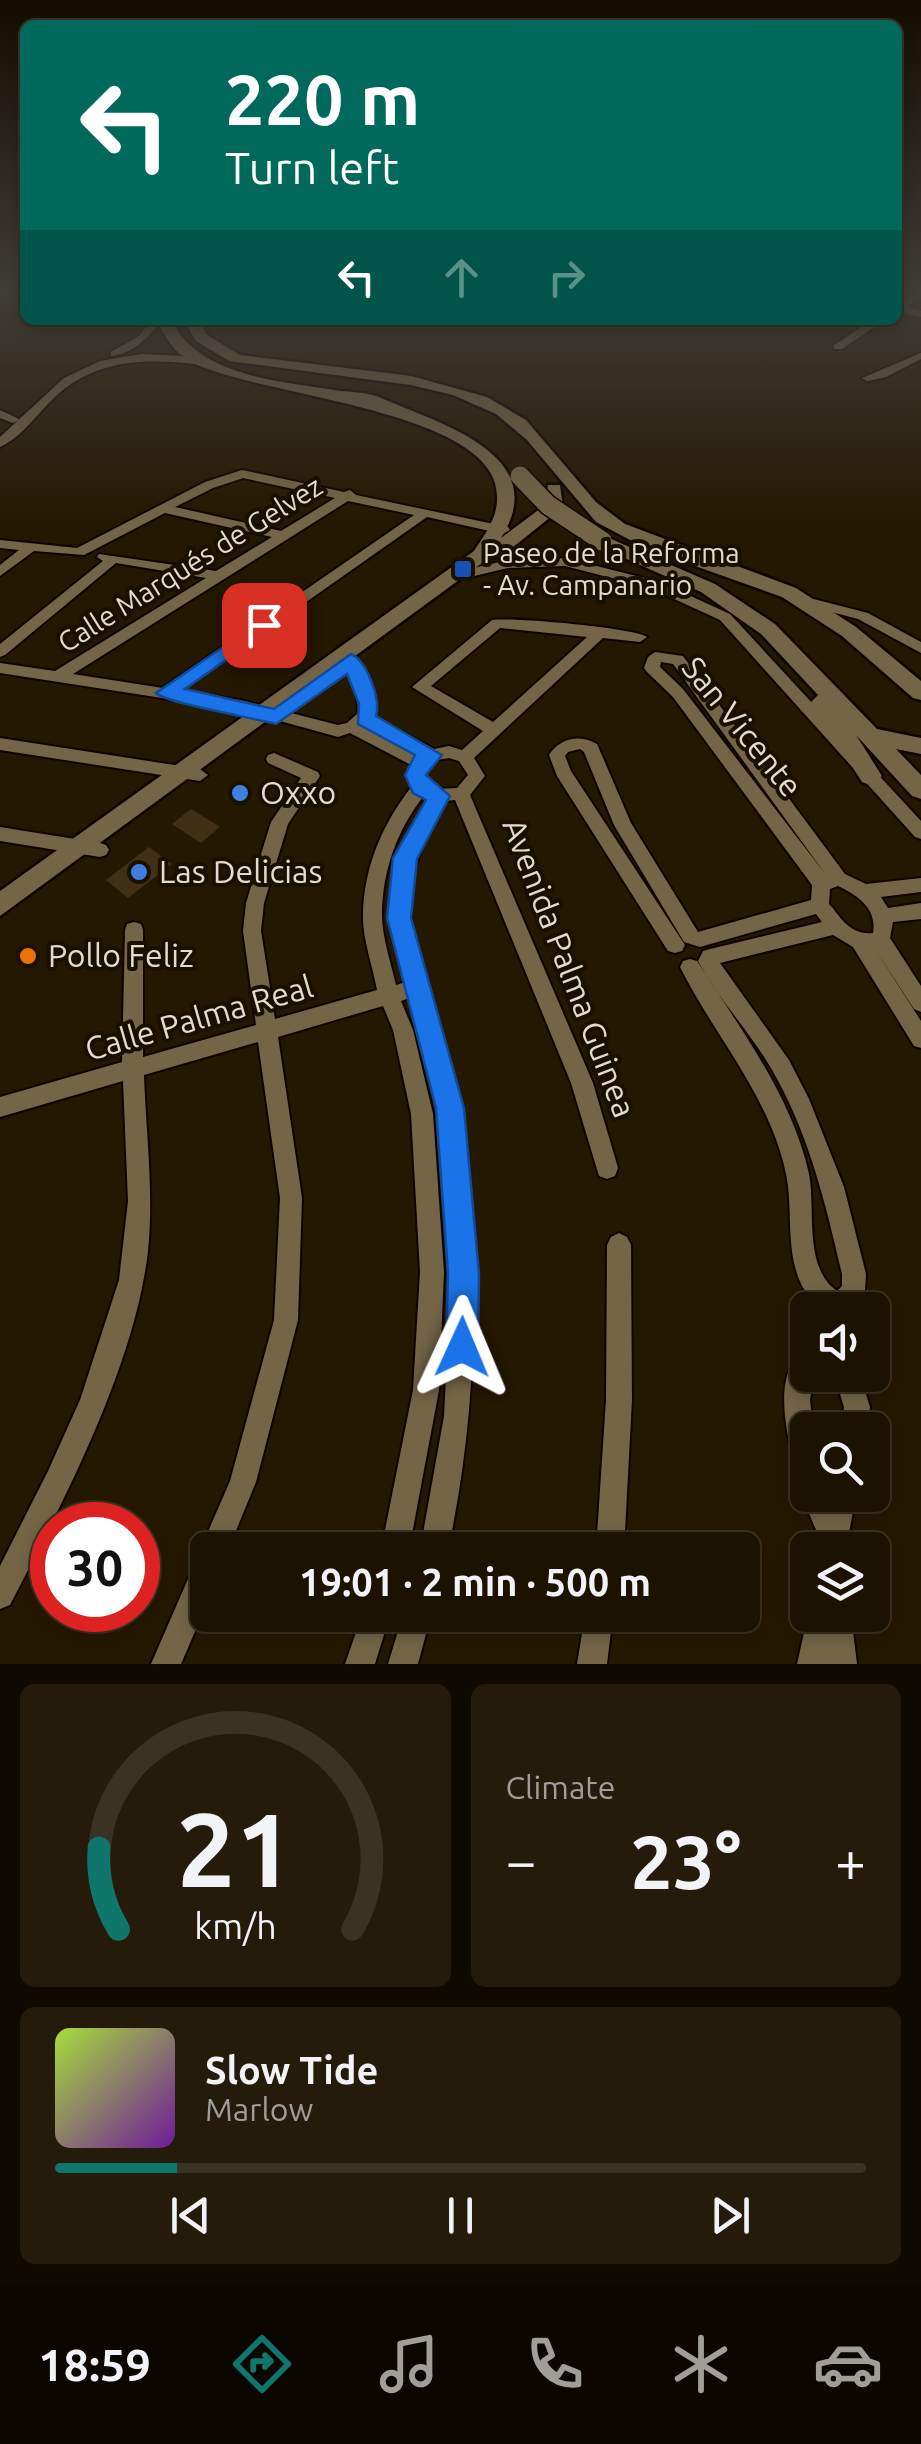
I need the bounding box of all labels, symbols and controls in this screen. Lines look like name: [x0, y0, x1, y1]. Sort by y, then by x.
icon: left: [60, 60, 190, 190]
text: 220 m: [225, 60, 420, 138]
text: Turn left: [225, 142, 399, 193]
icon: left: [329, 250, 384, 305]
icon: ahead: [434, 250, 489, 305]
icon: right: [539, 250, 594, 305]
street label: Calle Marqués de Gelvez: [52, 470, 327, 658]
place label: Paseo de la Reforma - Av. Campanario: [483, 537, 740, 600]
marker: Paseo de la Reforma - Av. Campanario: [452, 558, 474, 580]
pin: [222, 583, 307, 668]
icon: arrive: [237, 598, 292, 653]
street label: San Vicente: [676, 649, 810, 803]
place label: Oxxo: [260, 774, 336, 810]
marker: Oxxo: [229, 782, 251, 804]
street label: Avenida Palma Guinea: [496, 813, 644, 1122]
place label: Las Delicias: [159, 853, 322, 889]
marker: Las Delicias: [128, 861, 150, 883]
place label: Pollo Feliz: [48, 937, 194, 973]
marker: Pollo Feliz: [17, 945, 39, 967]
street label: Calle Palma Real: [81, 967, 317, 1067]
map controls: [790, 1292, 890, 1632]
button: sound: [790, 1292, 890, 1392]
position arrow: [410, 1295, 514, 1399]
button: search: [790, 1412, 890, 1512]
speed limit sign: 30: [30, 1502, 160, 1632]
button: layers: [790, 1532, 890, 1632]
text: 19:01 · 2 min · 500 m: [299, 1561, 651, 1603]
text: Climate: [506, 1769, 616, 1805]
text: 21: [177, 1790, 294, 1907]
text: 23°: [630, 1819, 741, 1903]
text: −: [506, 1830, 537, 1891]
text: +: [835, 1830, 866, 1891]
text: km/h: [194, 1906, 277, 1946]
text: Slow Tide: [205, 2049, 378, 2091]
text: Marlow: [205, 2091, 313, 2127]
icon: previous: [163, 2188, 218, 2243]
icon: pause: [433, 2188, 488, 2243]
icon: next: [703, 2188, 758, 2243]
icon: directions: [227, 2329, 297, 2399]
icon: music: [374, 2329, 444, 2399]
icon: phone: [520, 2329, 590, 2399]
icon: climate: [666, 2329, 736, 2399]
icon: car: [813, 2329, 883, 2399]
text: 18:59: [38, 2339, 151, 2390]

